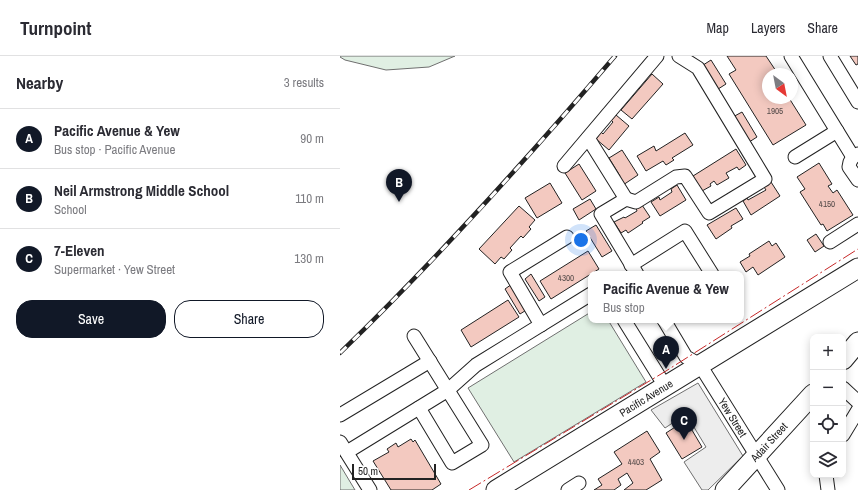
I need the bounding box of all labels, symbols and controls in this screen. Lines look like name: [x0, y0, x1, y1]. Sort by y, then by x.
text: Turnpoint: [20, 15, 92, 41]
text: Map: [707, 19, 729, 37]
text: Layers: [751, 19, 785, 37]
text: Share: [807, 19, 838, 37]
north arrow: [762, 68, 798, 104]
text: Nearby: [16, 71, 63, 94]
text: 3 results: [284, 74, 324, 91]
house number: 1905: [767, 105, 783, 117]
text: Pacific Avenue & Yew: [54, 120, 180, 141]
text: A: [25, 130, 33, 147]
text: 90 m: [300, 130, 324, 147]
text: Bus stop · Pacific Avenue: [54, 141, 175, 158]
pin: B: [386, 169, 412, 202]
text: Neil Armstrong Middle School: [54, 180, 229, 201]
text: B: [25, 190, 33, 207]
text: 110 m: [295, 190, 324, 207]
house number: 4150: [819, 198, 835, 210]
text: School: [54, 201, 87, 218]
your location: [571, 230, 591, 250]
text: 7-Eleven: [54, 240, 105, 261]
text: C: [25, 250, 33, 267]
text: 130 m: [294, 250, 324, 267]
text: Supermarket · Yew Street: [54, 261, 175, 278]
popup: [588, 271, 744, 323]
house number: 4300: [558, 272, 574, 284]
text: Pacific Avenue & Yew: [603, 278, 729, 299]
text: Bus stop: [603, 299, 645, 316]
button: Save: [16, 300, 166, 338]
button: Share: [174, 300, 324, 338]
map controls: [810, 334, 846, 478]
button: +: [810, 334, 846, 370]
pin: A: [653, 336, 679, 369]
button: −: [810, 370, 846, 406]
street label: Pacific Avenue: [617, 376, 675, 420]
street label: Yew Street: [715, 395, 750, 440]
button: locate: [810, 406, 846, 442]
pin: C: [671, 407, 697, 440]
street label: Adair Street: [747, 419, 791, 465]
button: layers: [810, 442, 846, 478]
house number: 4403: [628, 456, 644, 468]
scale bar: [352, 462, 436, 481]
text: 50 m: [358, 464, 378, 478]

